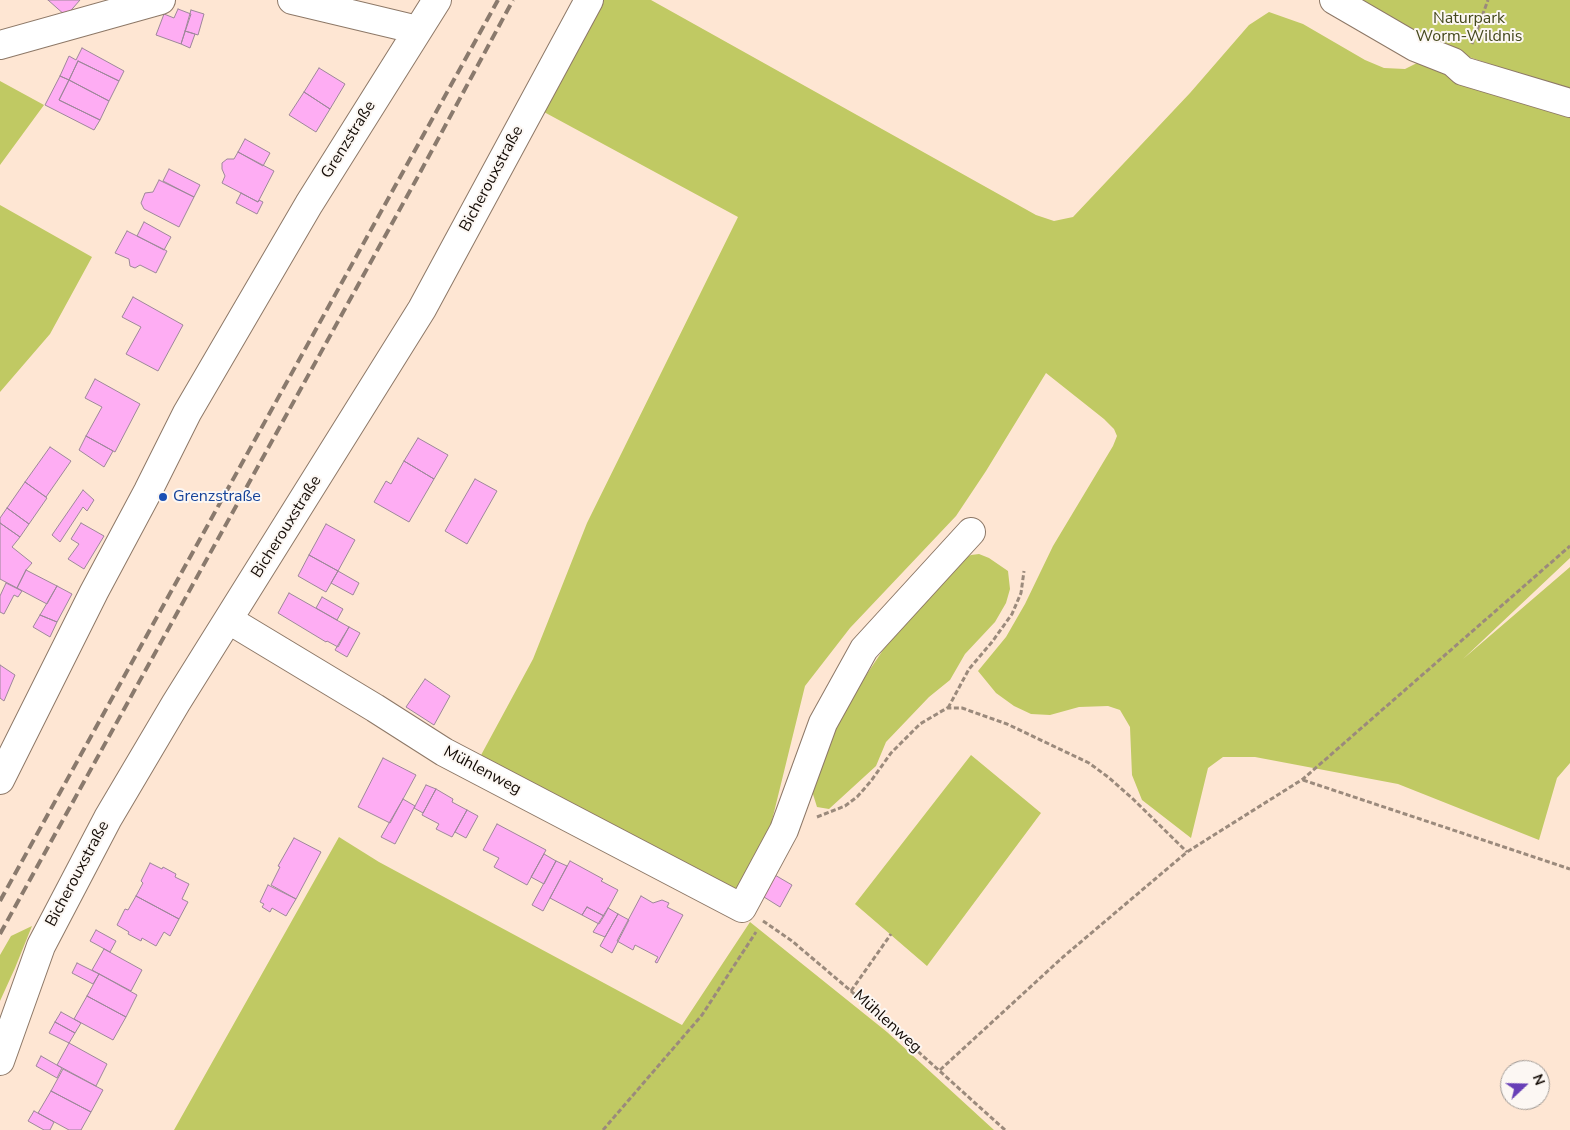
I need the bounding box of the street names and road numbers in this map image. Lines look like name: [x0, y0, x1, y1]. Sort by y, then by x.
street label: Grenzstraße: [318, 98, 380, 182]
street label: Bicherouxstraße: [456, 123, 528, 235]
street label: Bicherouxstraße: [248, 472, 326, 582]
street label: Mühlenweg: [440, 743, 524, 799]
street label: Bicherouxstraße: [42, 818, 114, 930]
street label: Mühlenweg: [849, 986, 925, 1058]

